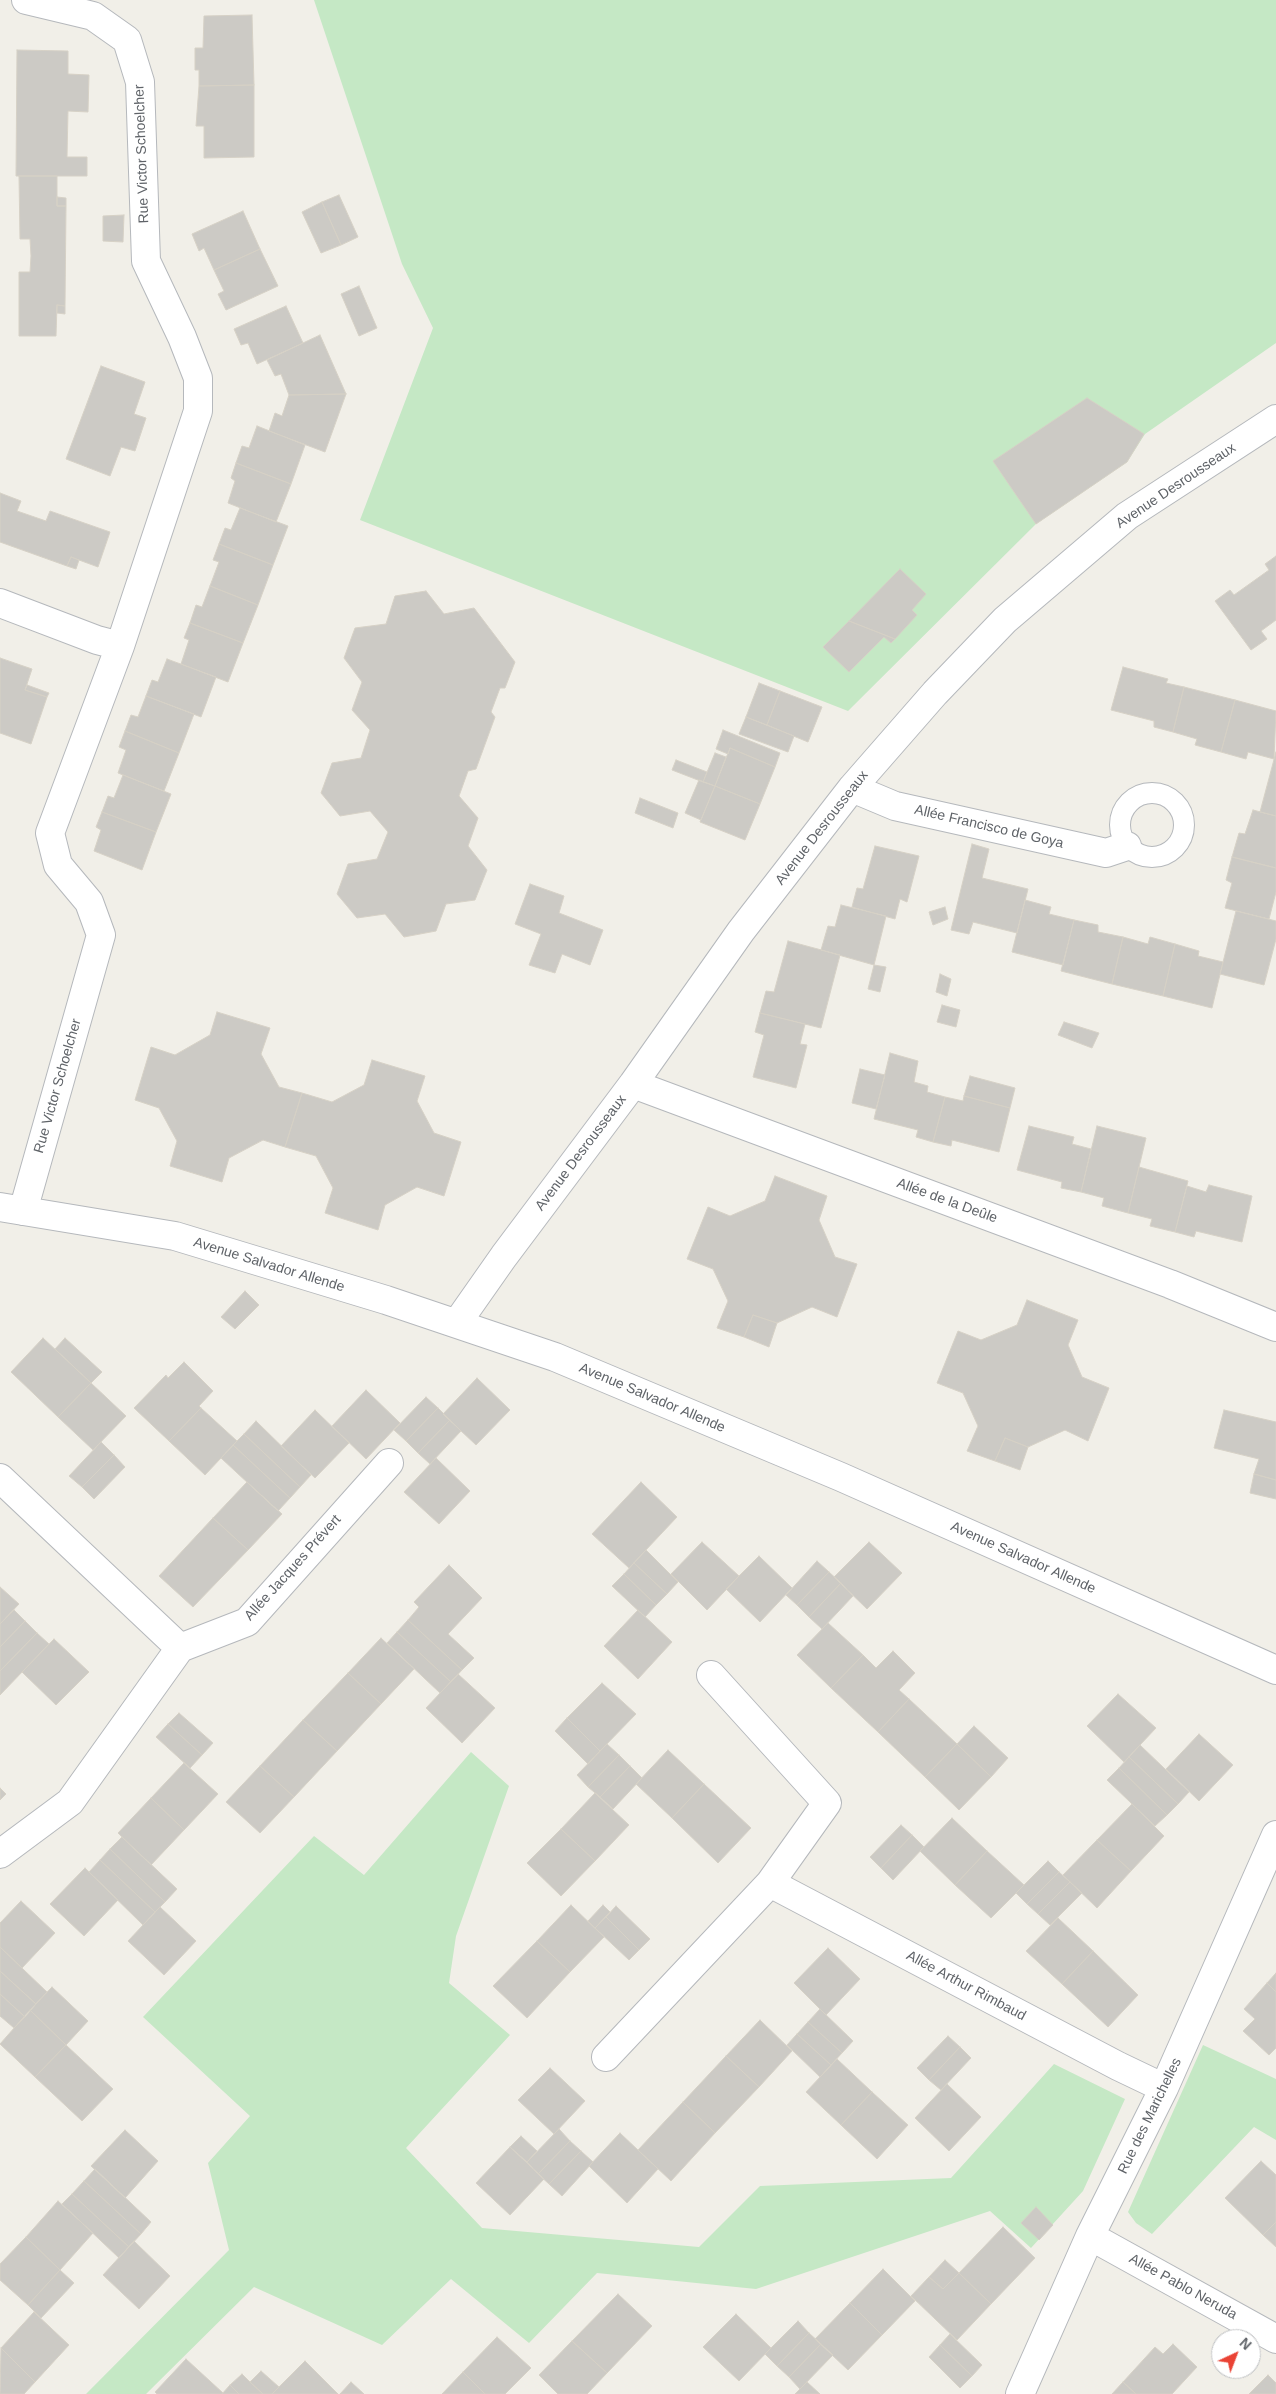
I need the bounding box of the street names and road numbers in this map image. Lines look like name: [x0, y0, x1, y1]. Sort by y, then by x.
street label: Rue Victor Schoelcher: [131, 84, 153, 224]
street label: Avenue Desrousseaux: [1113, 440, 1239, 532]
street label: Avenue Desrousseaux: [772, 767, 872, 889]
street label: Allée Francisco de Goya: [913, 802, 1065, 852]
street label: Rue Victor Schoelcher: [31, 1017, 85, 1155]
street label: Avenue Desrousseaux: [532, 1092, 630, 1214]
street label: Allée de la Deûle: [894, 1175, 1000, 1227]
street label: Avenue Salvador Allende: [191, 1234, 347, 1296]
street label: Avenue Salvador Allende: [576, 1360, 728, 1436]
street label: Allée Jacques Prévert: [241, 1512, 345, 1624]
street label: Avenue Salvador Allende: [948, 1518, 1098, 1598]
street label: Allée Arthur Rimbaud: [903, 1947, 1029, 2025]
street label: Rue des Marichelles: [1115, 2055, 1185, 2177]
street label: Allée Pablo Neruda: [1126, 2250, 1240, 2324]

